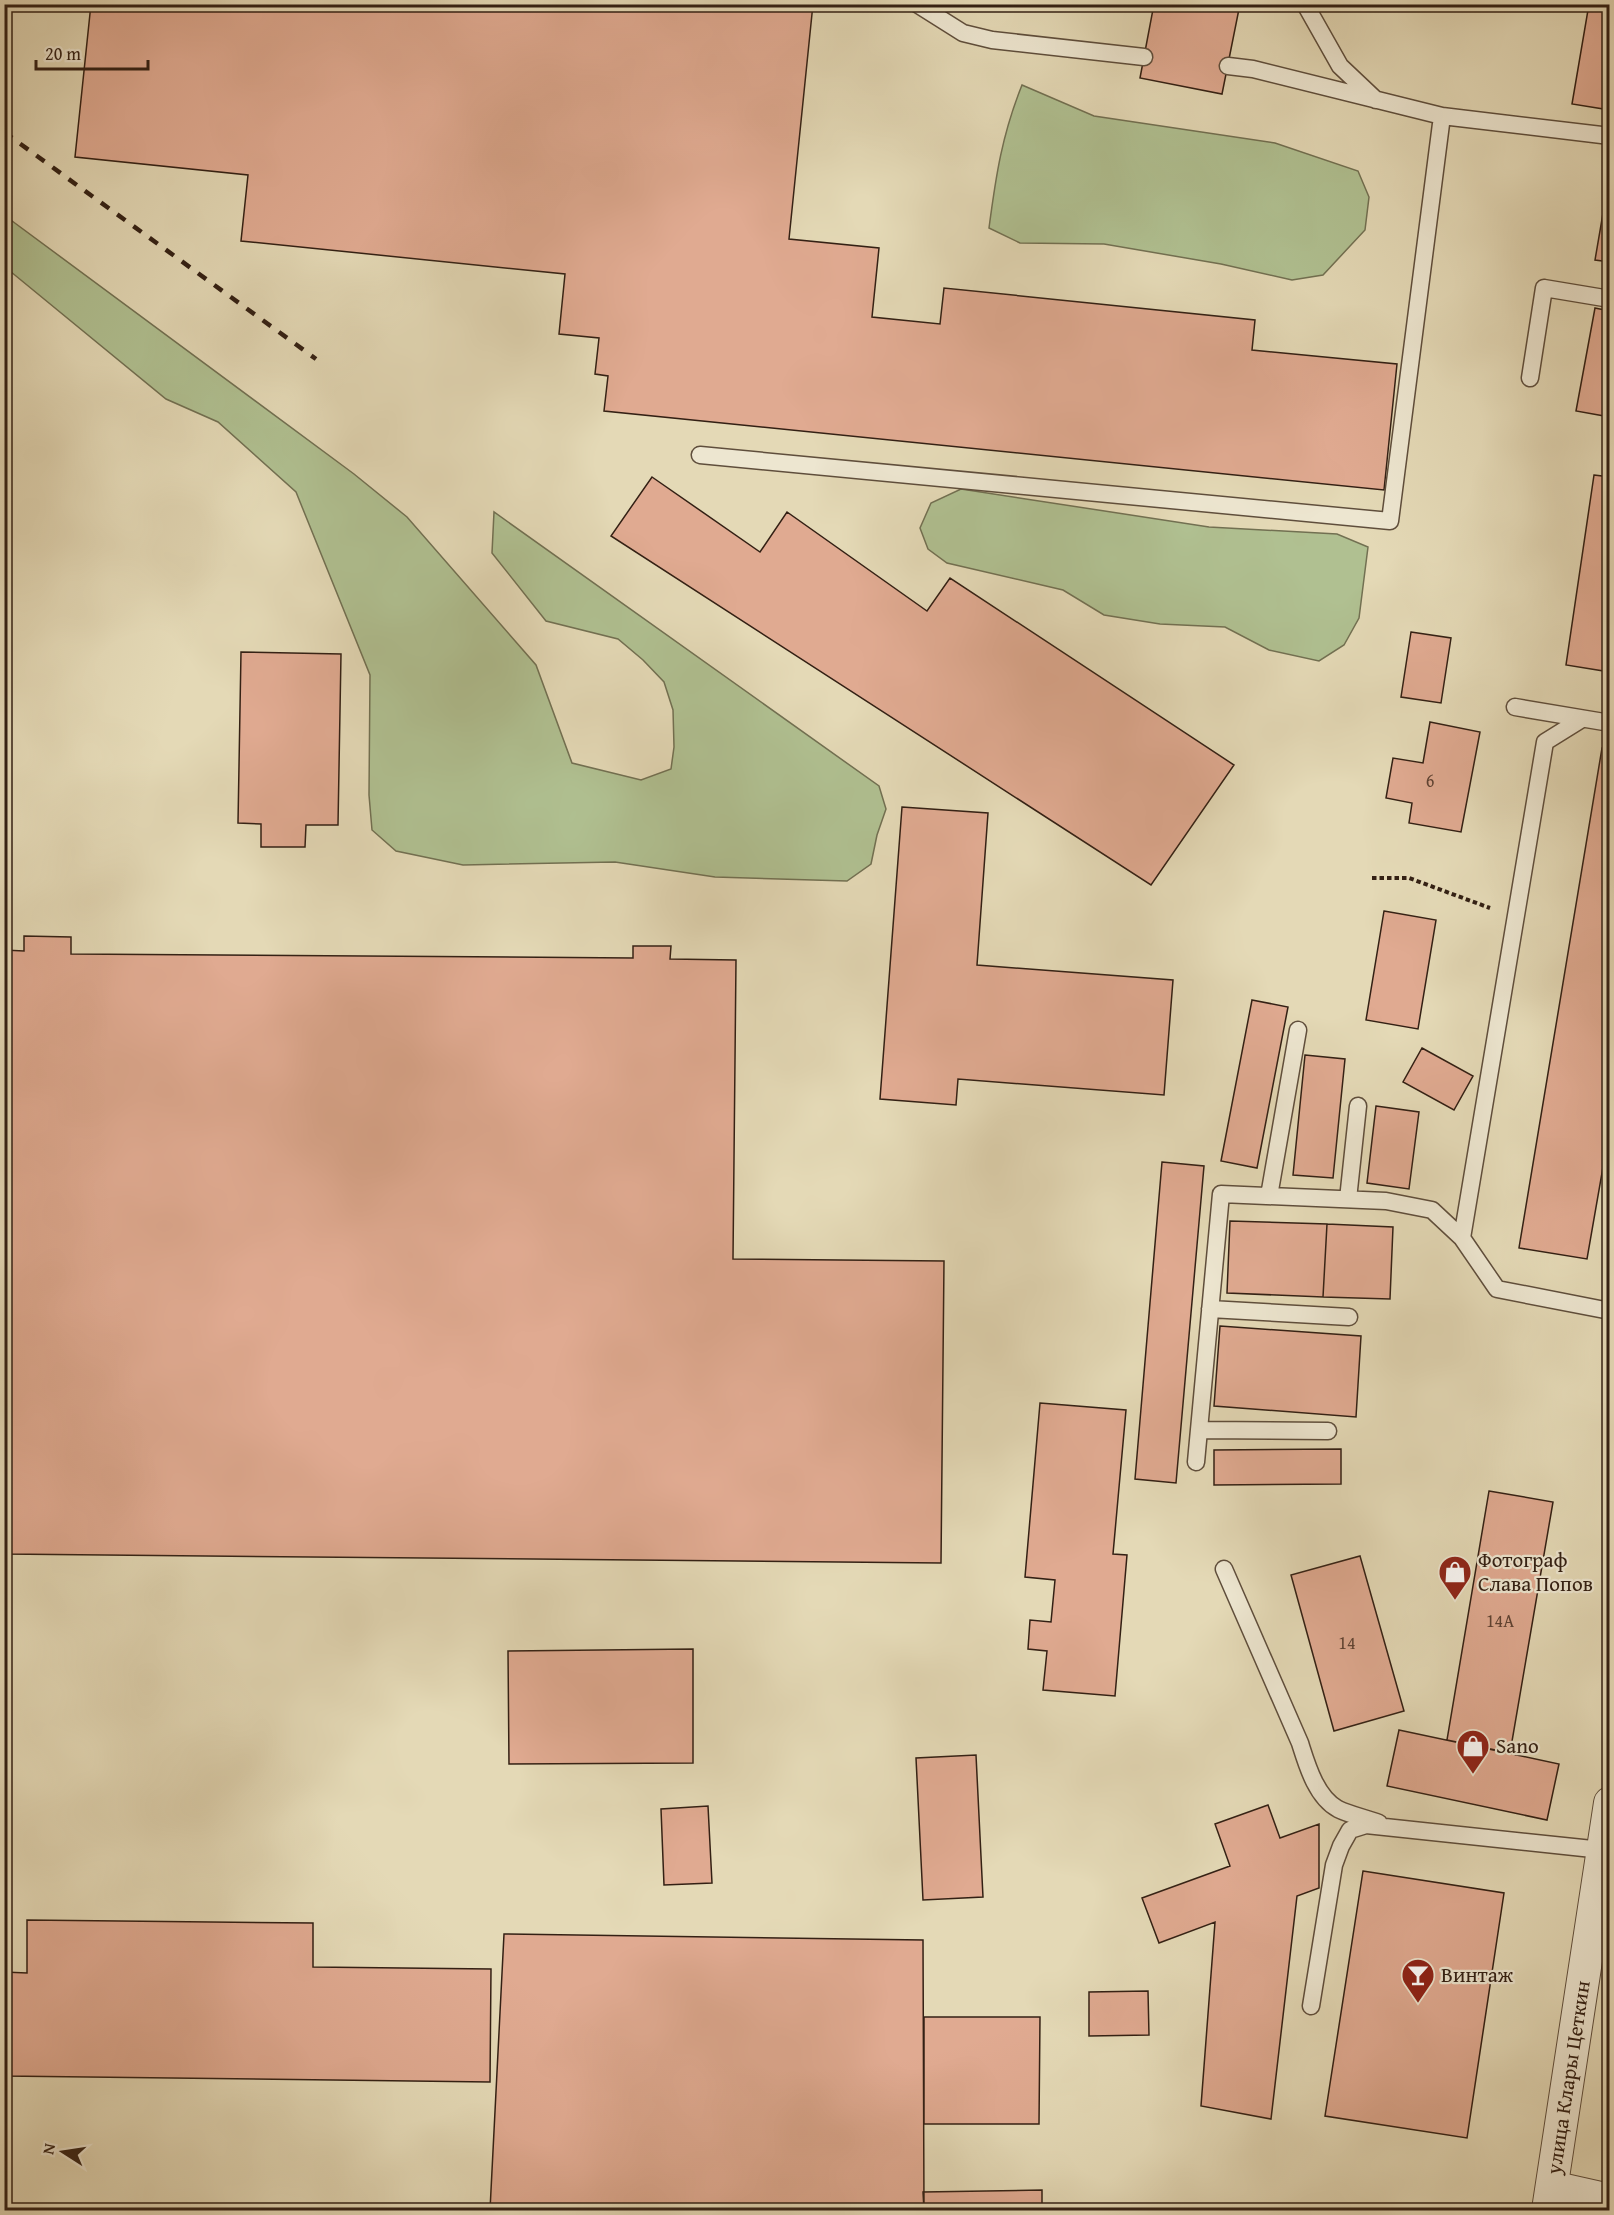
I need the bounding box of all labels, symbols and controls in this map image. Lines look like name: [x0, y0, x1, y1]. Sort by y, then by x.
scale bar: [36, 33, 148, 71]
text: 20 m: [45, 40, 81, 67]
house number: 6: [1426, 767, 1434, 794]
place label: Фотограф Слава Попов: [1478, 1544, 1593, 1599]
shop icon: Фотограф Слава Попов: [1437, 1554, 1473, 1601]
house number: 14А: [1486, 1607, 1514, 1634]
house number: 14: [1338, 1629, 1356, 1656]
shop icon: Sano: [1455, 1728, 1491, 1775]
place label: Sano: [1496, 1730, 1539, 1761]
bar icon: Винтаж: [1400, 1957, 1436, 2004]
place label: Винтаж: [1441, 1959, 1514, 1990]
street label: улица Клары Цеткин: [1537, 1978, 1598, 2178]
north arrow: [33, 2122, 93, 2182]
text: N: [35, 2141, 61, 2157]

